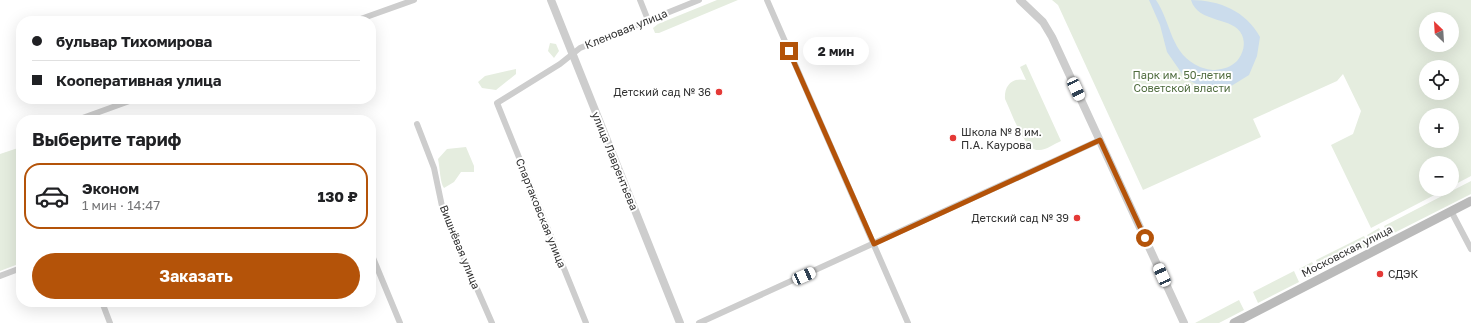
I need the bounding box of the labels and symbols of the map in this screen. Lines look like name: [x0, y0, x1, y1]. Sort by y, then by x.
street label: Кленовая улица: [583, 6, 669, 51]
north arrow: [1419, 12, 1459, 52]
callout: 2 мин: [803, 37, 869, 65]
route end: [780, 42, 798, 60]
park label: Парк им. 50-летия Советской власти: [1133, 68, 1232, 94]
car: [1065, 76, 1087, 102]
place label: Детский сад № 36: [614, 85, 711, 98]
marker: Детский сад № 36: [714, 87, 724, 97]
street label: улица Лаврентьева: [590, 110, 641, 212]
place label: Школа № 8 им. П.А. Каурова: [961, 125, 1042, 151]
marker: Школа № 8 им. П.А. Каурова: [948, 133, 958, 143]
street label: Спартаковская улица: [514, 156, 569, 269]
street label: Вишнёвая улица: [438, 203, 483, 291]
place label: Детский сад № 39: [972, 211, 1069, 224]
marker: Детский сад № 39: [1072, 213, 1082, 223]
street label: Московская улица: [1299, 222, 1395, 279]
route start: [1136, 229, 1154, 247]
car: [1152, 262, 1172, 288]
car: [791, 266, 817, 286]
place label: СДЭК: [1388, 267, 1419, 280]
marker: СДЭК: [1375, 269, 1385, 279]

